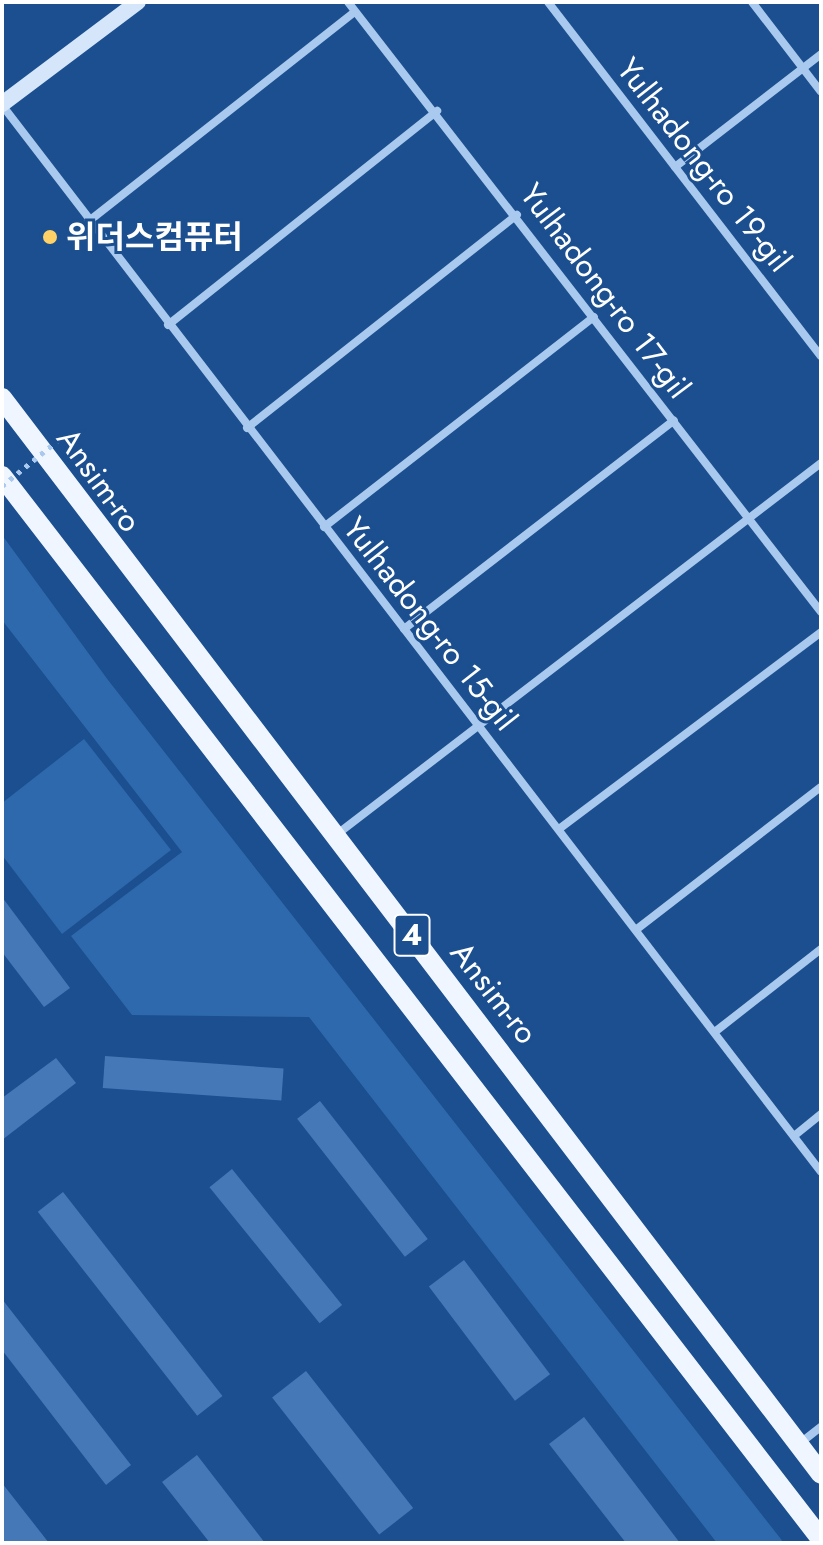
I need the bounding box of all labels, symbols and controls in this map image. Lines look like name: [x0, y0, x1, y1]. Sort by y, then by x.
street label: Yulhadong-ro 19-gil: [609, 51, 799, 279]
street label: Yulhadong-ro 17-gil: [512, 176, 698, 406]
place label: 위더스컴퓨터: [66, 218, 243, 256]
marker: 위더스컴퓨터: [41, 228, 59, 246]
street label: Ansim-ro: [49, 421, 149, 539]
street label: Yulhadong-ro 15-gil: [335, 510, 525, 738]
road number: 4: [392, 909, 432, 961]
street label: Ansim-ro: [442, 934, 546, 1052]

